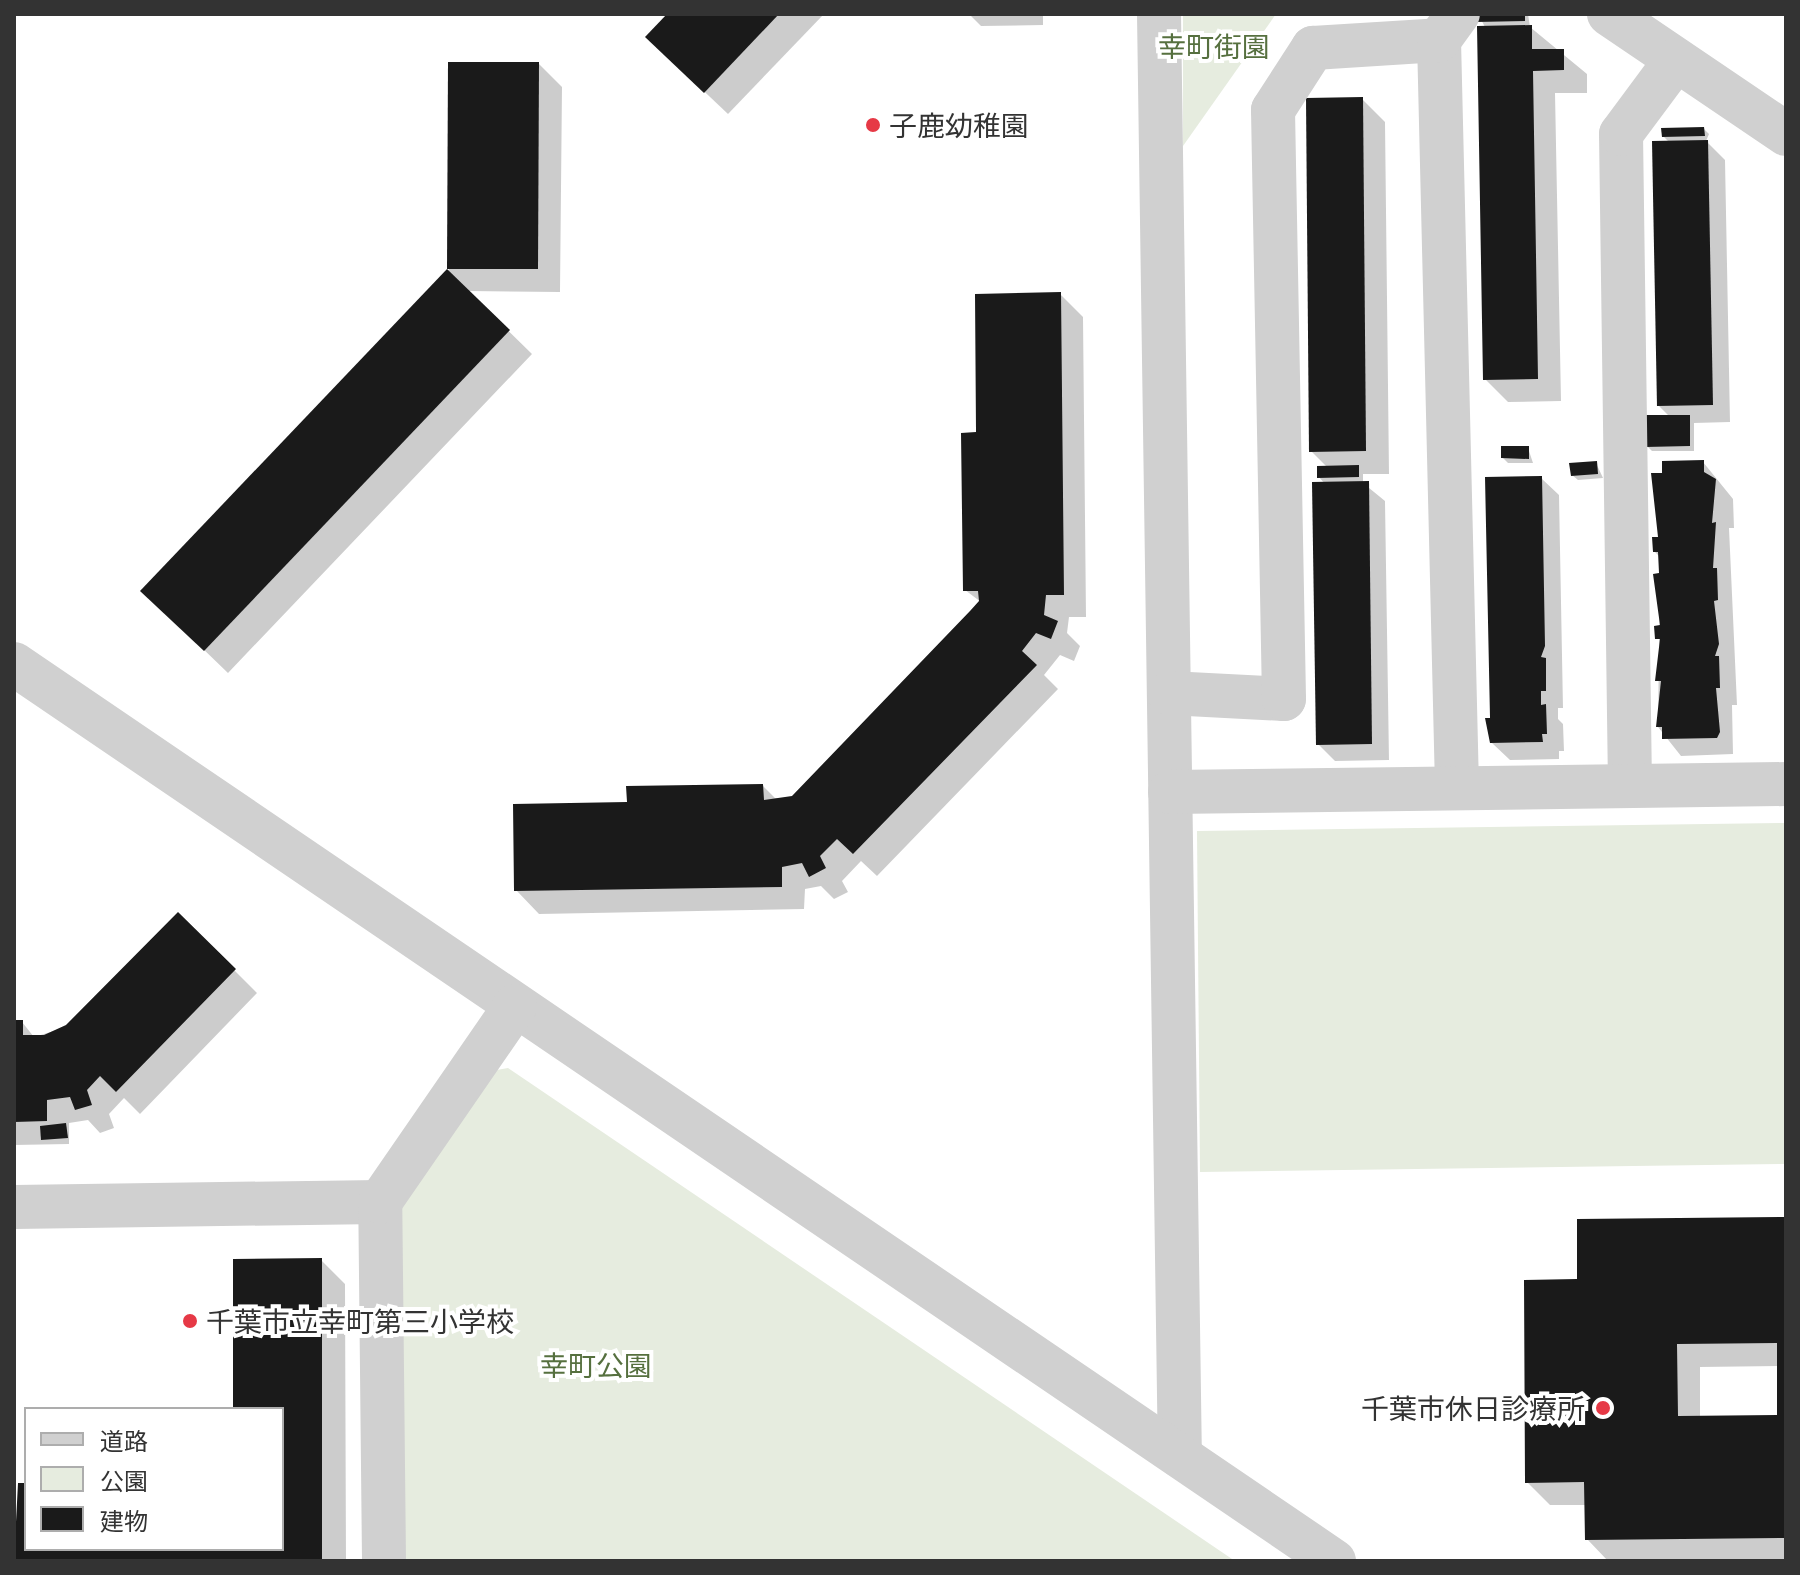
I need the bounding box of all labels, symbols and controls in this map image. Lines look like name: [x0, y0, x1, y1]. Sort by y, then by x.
park label: 幸町街園: [1158, 29, 1270, 63]
place label: 子鹿幼稚園: [889, 108, 1029, 142]
marker: 子鹿幼稚園: [864, 116, 882, 134]
place label: 千葉市立幸町第三小学校: [206, 1304, 514, 1338]
marker: 千葉市立幸町第三小学校: [181, 1312, 199, 1330]
park label: 幸町公園: [540, 1348, 652, 1382]
place label: 千葉市休日診療所: [1361, 1391, 1585, 1425]
marker: 千葉市休日診療所: [1592, 1397, 1614, 1419]
legend: [24, 1407, 284, 1551]
text: 道路: [100, 1424, 148, 1457]
text: 公園: [100, 1464, 148, 1497]
text: 建物: [100, 1504, 148, 1537]

